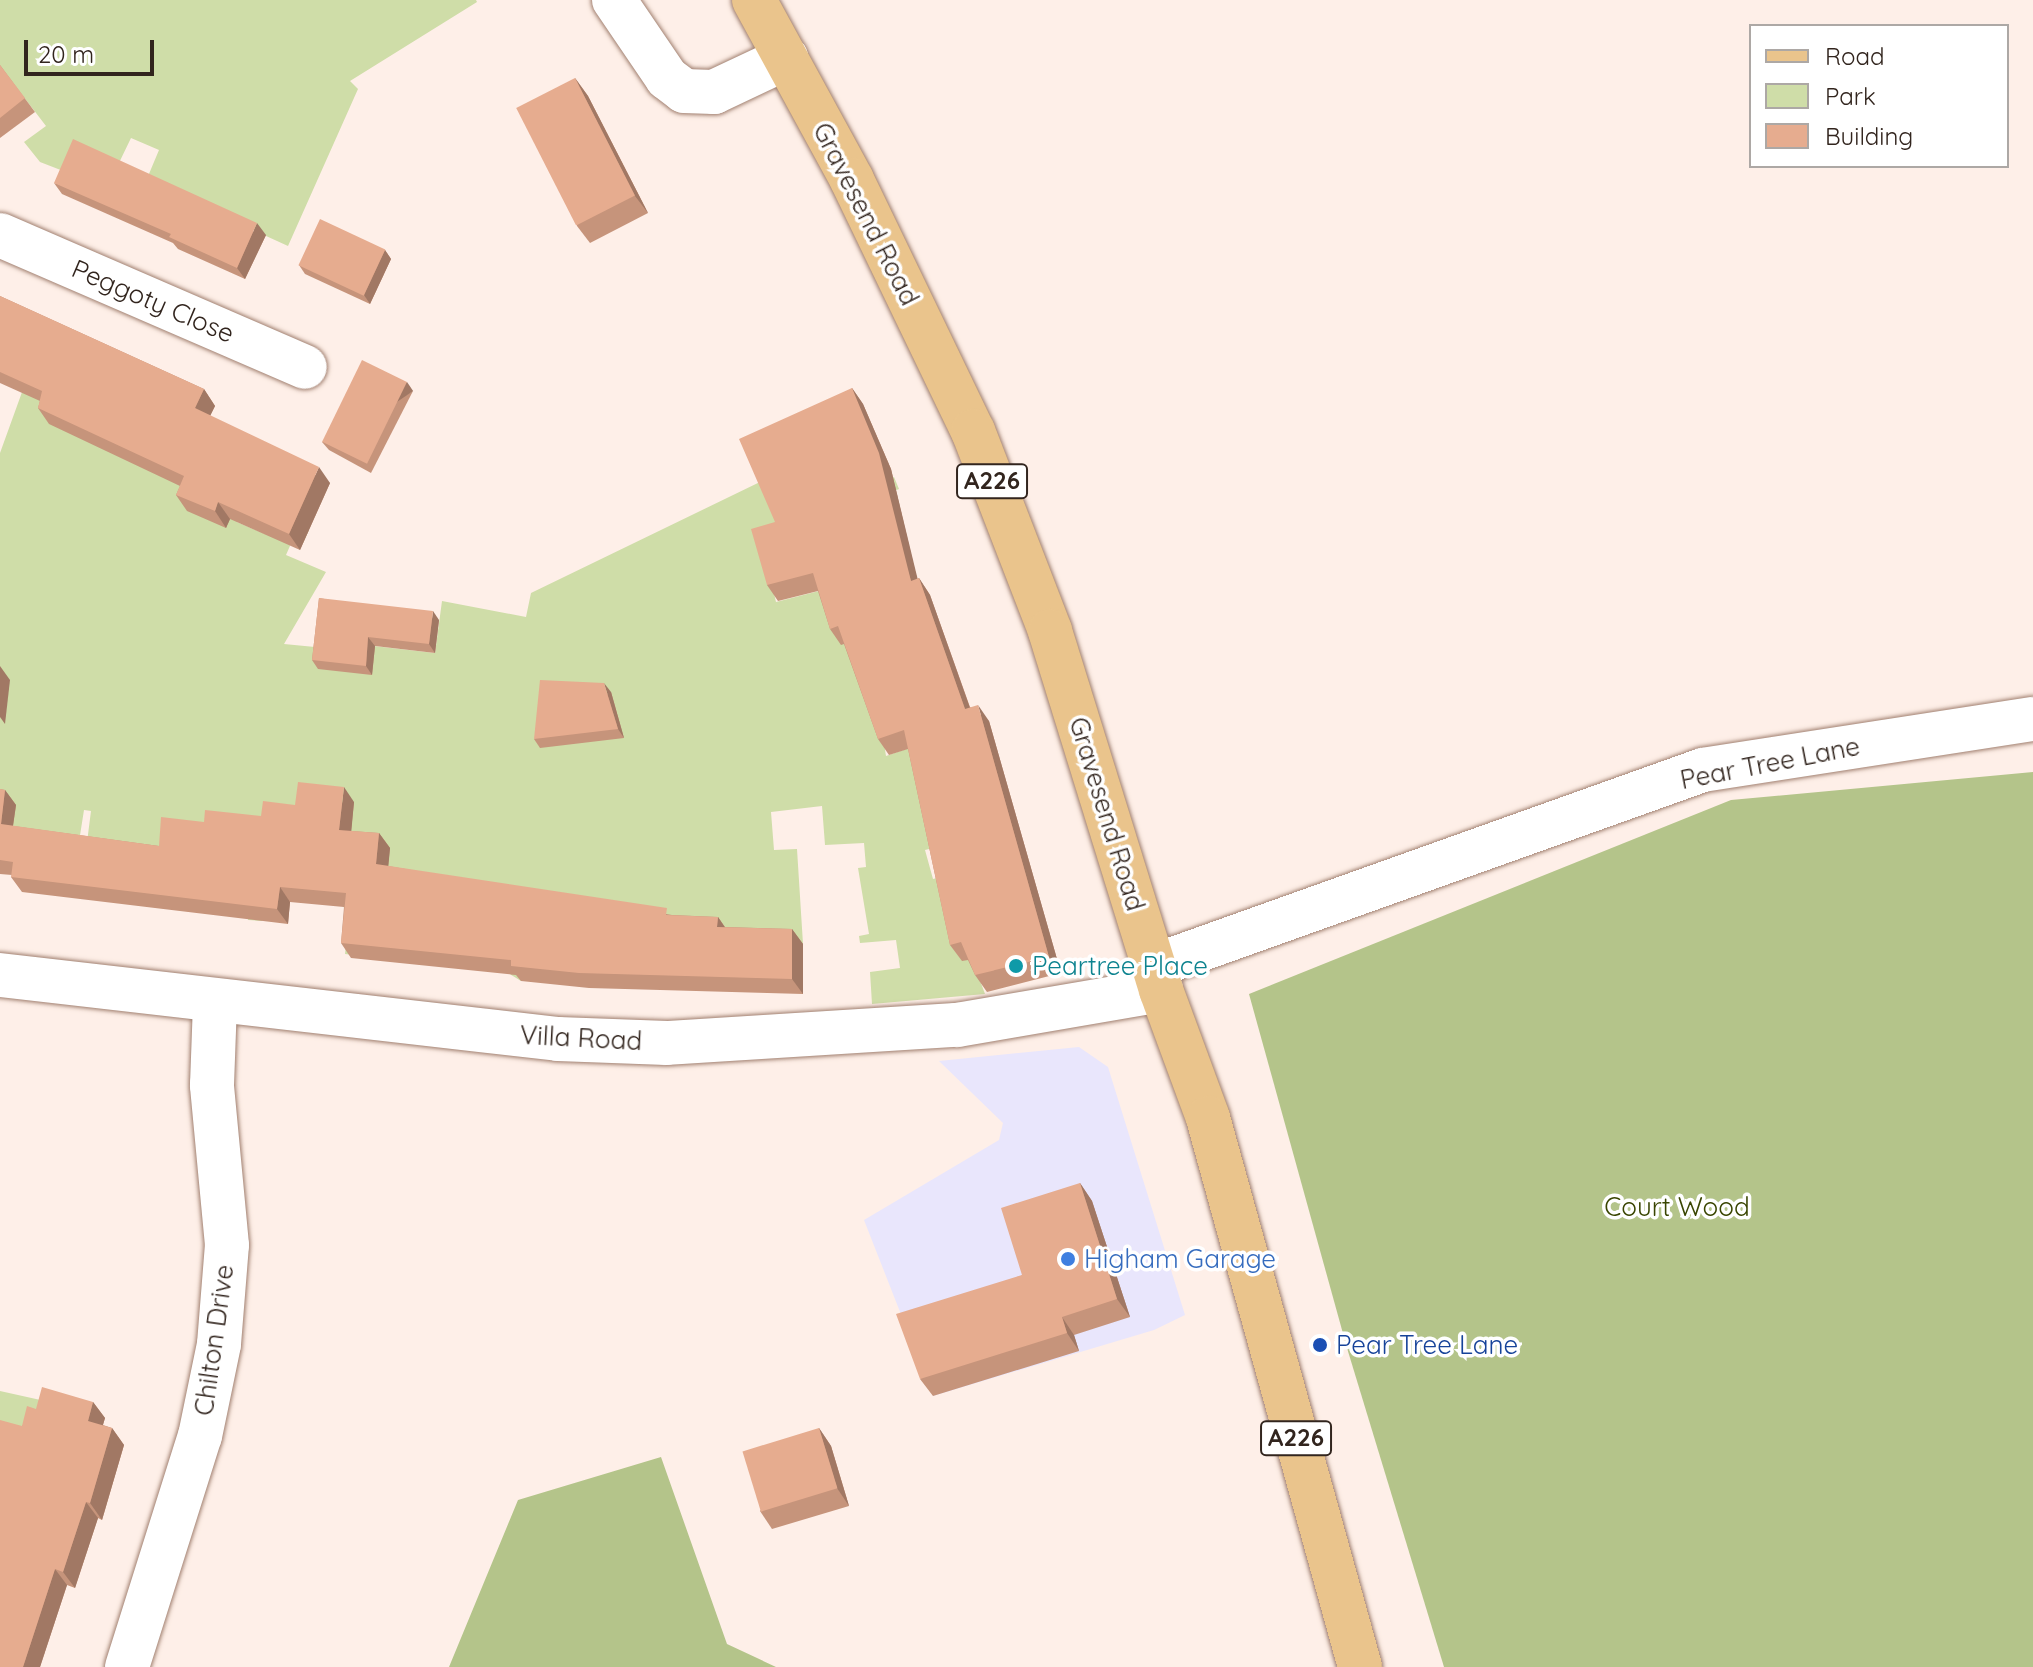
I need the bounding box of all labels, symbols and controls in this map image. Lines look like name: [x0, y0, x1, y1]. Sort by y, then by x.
scale bar: [28, 24, 158, 74]
legend: [1749, 24, 2009, 168]
text: 20 m: [38, 39, 94, 69]
text: Road: [1825, 41, 1885, 71]
text: Park: [1825, 81, 1876, 111]
street label: Gravesend Road: [807, 117, 925, 311]
text: Building: [1825, 121, 1913, 151]
street label: Peggoty Close: [67, 253, 239, 349]
road number: A226: [956, 461, 1028, 501]
street label: Gravesend Road: [1063, 713, 1151, 915]
street label: Pear Tree Lane: [1678, 730, 1862, 796]
place label: Peartree Place: [1032, 950, 1208, 982]
marker: Peartree Place: [1007, 957, 1025, 975]
street label: Villa Road: [519, 1019, 643, 1057]
park label: Court Wood: [1604, 1191, 1750, 1223]
place label: Higham Garage: [1084, 1243, 1276, 1275]
marker: Higham Garage: [1059, 1250, 1077, 1268]
street label: Chilton Drive: [188, 1262, 240, 1418]
place label: Pear Tree Lane: [1336, 1329, 1518, 1361]
marker: Pear Tree Lane: [1311, 1336, 1329, 1354]
road number: A226: [1260, 1418, 1332, 1458]

